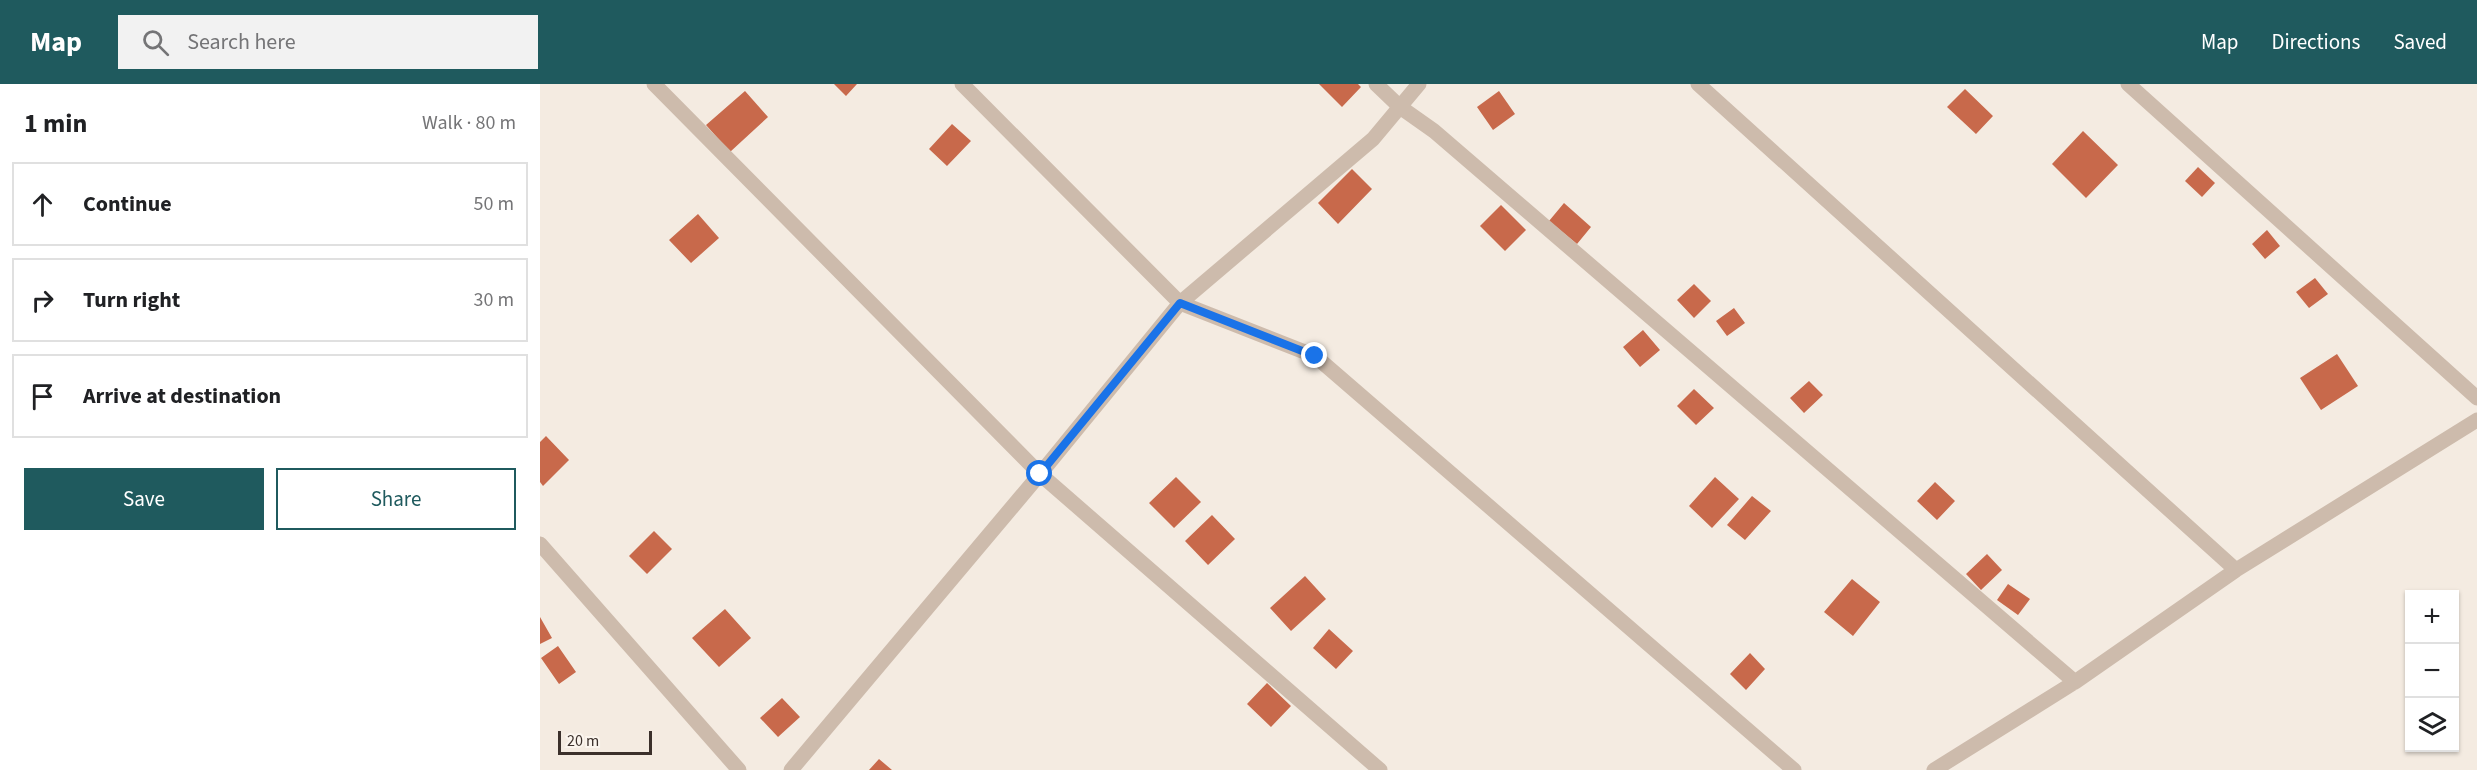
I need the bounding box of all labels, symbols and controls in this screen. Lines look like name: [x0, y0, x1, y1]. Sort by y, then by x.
search box: [118, 15, 538, 69]
text: Map: [30, 22, 82, 62]
icon: search: [139, 26, 172, 59]
text: Search here: [187, 26, 296, 58]
text: Map: [2201, 27, 2239, 57]
text: Directions: [2272, 27, 2360, 57]
text: Saved: [2393, 27, 2447, 57]
text: 1 min: [24, 105, 87, 142]
text: Walk · 80 m: [422, 109, 516, 137]
icon: ahead: [26, 188, 59, 221]
text: Continue: [83, 188, 172, 220]
text: 50 m: [474, 190, 514, 218]
icon: right: [26, 284, 59, 317]
text: Turn right: [83, 284, 180, 316]
text: 30 m: [474, 286, 514, 314]
route end: [1301, 342, 1327, 368]
icon: arrive: [26, 380, 59, 413]
text: Arrive at destination: [83, 380, 281, 412]
route start: [1026, 460, 1052, 486]
button: Save: [24, 468, 264, 530]
button: Share: [276, 468, 516, 530]
map controls: [2405, 590, 2459, 752]
button: +: [2405, 590, 2459, 644]
button: −: [2405, 644, 2459, 698]
button: layers: [2405, 698, 2459, 752]
scale bar: [558, 728, 652, 756]
text: 20 m: [567, 730, 599, 752]

